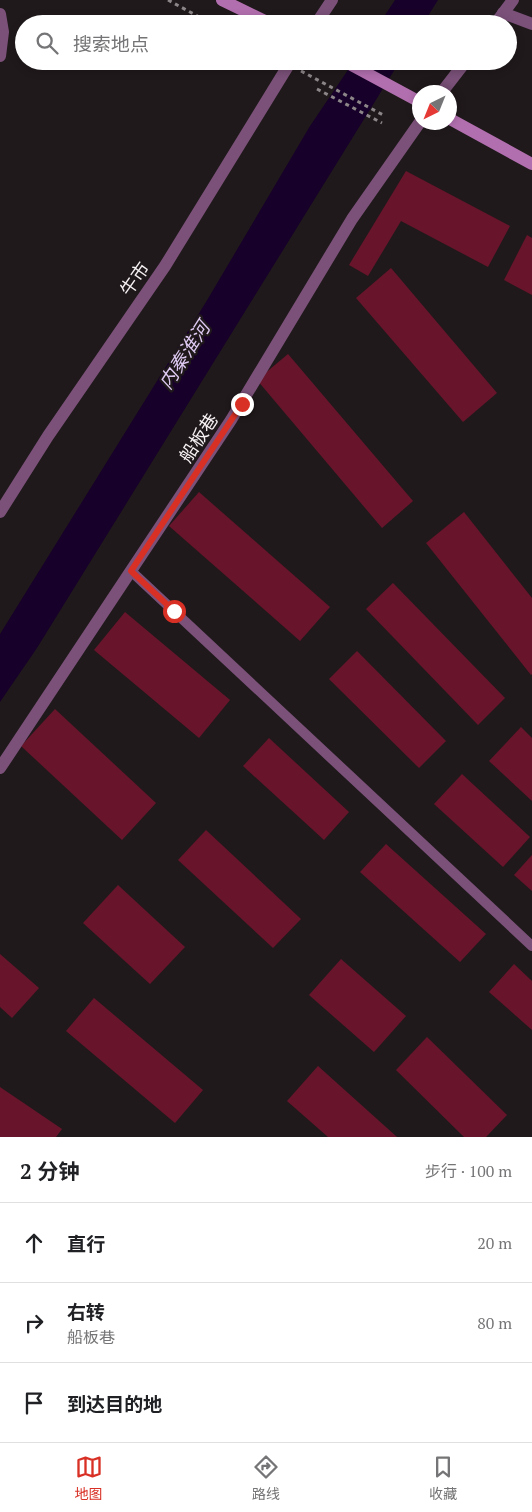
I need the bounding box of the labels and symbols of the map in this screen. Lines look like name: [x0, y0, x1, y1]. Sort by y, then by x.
north arrow: [412, 85, 457, 130]
street label: 牛市: [114, 257, 154, 300]
water label: 内秦淮河: [152, 313, 217, 393]
route end: [231, 393, 254, 416]
street label: 船板巷: [173, 408, 223, 467]
route start: [163, 600, 186, 623]

